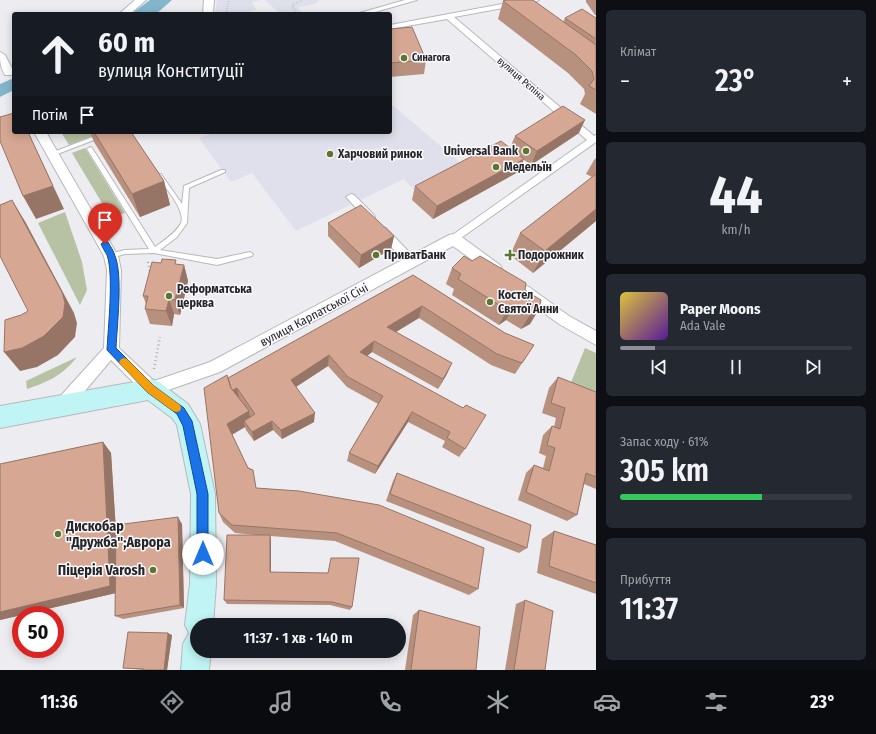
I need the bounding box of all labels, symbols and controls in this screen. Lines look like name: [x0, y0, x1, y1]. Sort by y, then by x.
text: 60 m: [98, 26, 155, 59]
icon: ahead: [32, 28, 84, 80]
text: Клімат: [620, 44, 656, 59]
place label: Синагога: [412, 52, 450, 64]
marker: Синагога: [399, 53, 409, 63]
street label: вулиця Рєпіна: [495, 54, 548, 103]
text: вулиця Конституції: [98, 60, 244, 82]
text: 23°: [715, 63, 757, 99]
text: −: [620, 68, 630, 95]
text: +: [842, 68, 852, 95]
icon: arrive: [76, 104, 98, 126]
text: Потім: [32, 106, 68, 124]
place label: Universal Bank: [444, 144, 519, 158]
marker: Universal Bank: [521, 146, 531, 156]
place label: Харчовий ринок: [337, 147, 423, 161]
marker: Харчовий ринок: [325, 149, 335, 159]
place label: Медельїн: [504, 160, 552, 174]
marker: Медельїн: [491, 162, 501, 172]
text: 44: [709, 164, 763, 227]
pin: [88, 203, 122, 244]
icon: arrive: [94, 209, 116, 231]
text: km/h: [722, 222, 751, 237]
place label: ПриватБанк: [384, 248, 447, 262]
place label: Подорожник: [518, 248, 585, 262]
marker: ПриватБанк: [371, 250, 381, 260]
marker: Подорожник: [505, 250, 515, 260]
street label: вулиця Карпатської Січі: [258, 281, 370, 349]
place label: Реформатська церква: [177, 282, 252, 310]
place label: Костел Святої Анни: [498, 288, 559, 316]
marker: Реформатська церква: [164, 291, 174, 301]
marker: Костел Святої Анни: [485, 297, 495, 307]
text: Paper Moons: [680, 300, 761, 318]
text: Ada Vale: [680, 318, 725, 333]
icon: previous: [648, 356, 670, 378]
icon: pause: [725, 356, 747, 378]
icon: next: [802, 356, 824, 378]
text: Запас ходу · 61%: [620, 434, 709, 449]
text: 305 km: [620, 453, 709, 489]
place label: Дискобар "Дружба";Аврора: [65, 518, 171, 551]
marker: Дискобар "Дружба";Аврора: [53, 529, 63, 539]
position arrow: [182, 533, 224, 575]
place label: Піцерія Varosh: [58, 562, 145, 579]
marker: Піцерія Varosh: [148, 565, 158, 575]
text: Прибуття: [620, 572, 671, 587]
text: 11:37: [620, 591, 678, 627]
speed limit sign: 50: [12, 606, 64, 658]
text: 11:37 · 1 хв · 140 m: [243, 629, 353, 647]
icon: directions: [158, 688, 186, 716]
icon: music: [267, 688, 295, 716]
icon: phone: [376, 688, 404, 716]
icon: climate: [484, 688, 512, 716]
icon: car: [593, 688, 621, 716]
icon: filters: [702, 688, 730, 716]
text: 11:36: [40, 691, 78, 713]
text: 23°: [810, 691, 836, 713]

